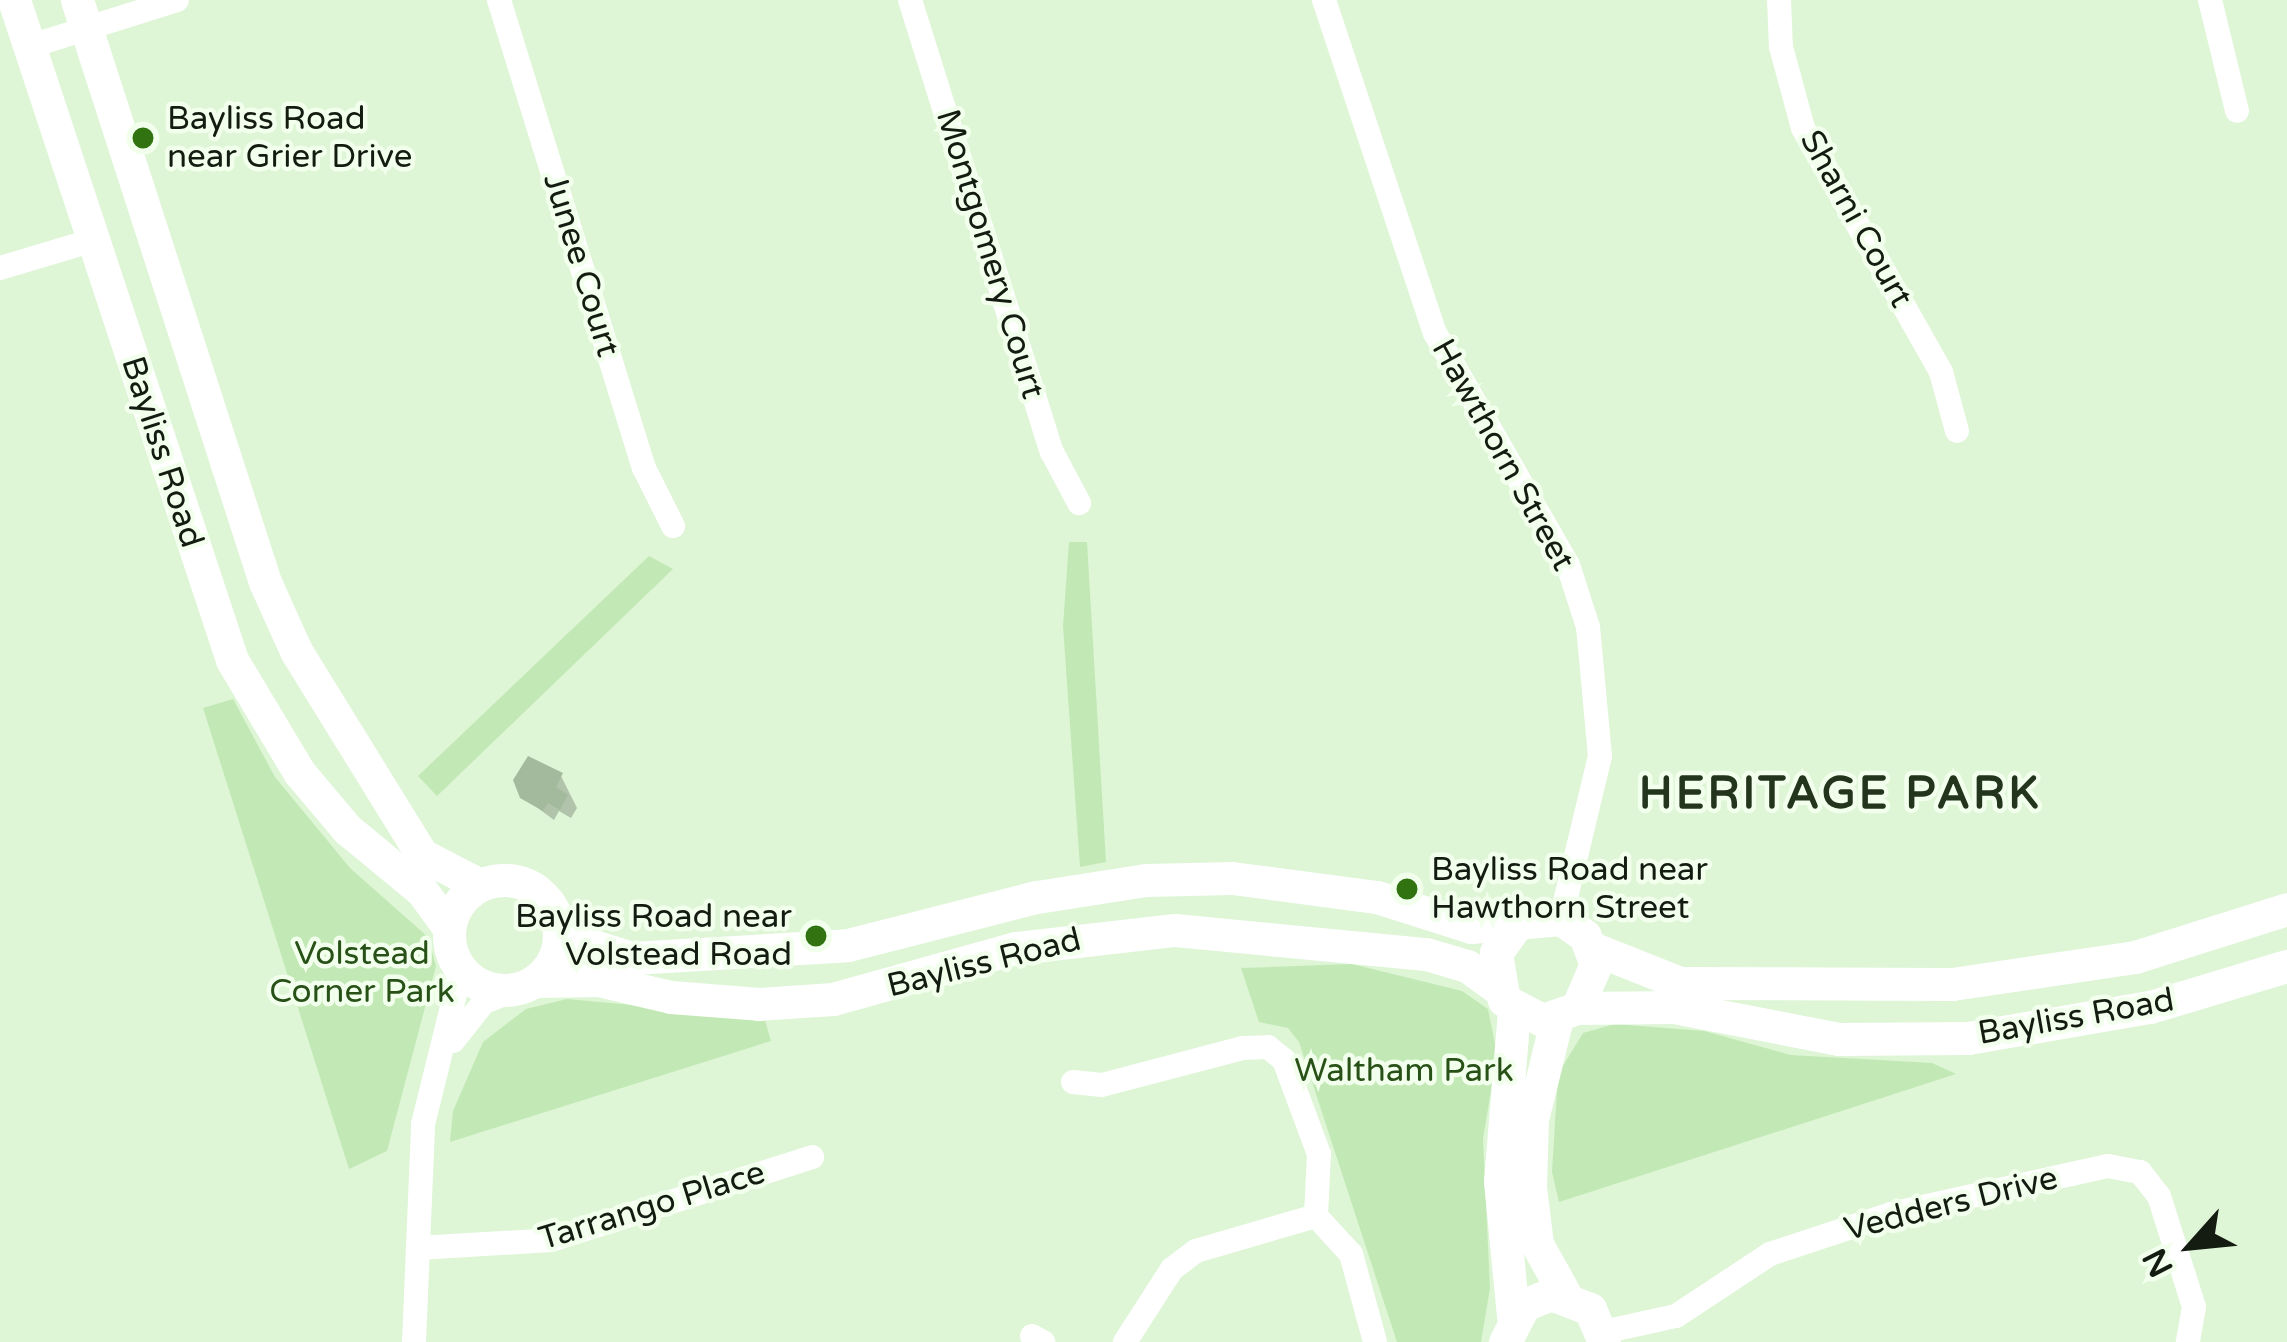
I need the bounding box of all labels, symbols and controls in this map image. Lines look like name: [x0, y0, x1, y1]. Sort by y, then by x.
place label: Bayliss Road near Grier Drive: [167, 99, 413, 177]
street label: Montgomery Court: [927, 105, 1053, 403]
street label: Sharni Court: [1791, 124, 1921, 314]
marker: Bayliss Road near Grier Drive: [130, 125, 156, 151]
street label: Junee Court: [534, 169, 628, 361]
street label: Hawthorn Street: [1423, 332, 1583, 578]
street label: Bayliss Road: [113, 352, 211, 552]
district label: HERITAGE PARK: [1639, 768, 2041, 822]
place label: Bayliss Road near Hawthorn Street: [1431, 850, 1708, 928]
marker: Bayliss Road near Hawthorn Street: [1394, 876, 1420, 902]
place label: Bayliss Road near Volstead Road: [515, 897, 792, 975]
street label: Bayliss Road: [883, 920, 1085, 1006]
marker: Bayliss Road near Volstead Road: [803, 923, 829, 949]
park label: Volstead Corner Park: [269, 934, 455, 1012]
street label: Bayliss Road: [1975, 980, 2177, 1054]
park label: Waltham Park: [1294, 1051, 1514, 1091]
street label: Tarrango Place: [534, 1153, 770, 1259]
street label: Vedders Drive: [1840, 1158, 2062, 1250]
north arrow: [2131, 1186, 2251, 1306]
text: N: [2135, 1242, 2182, 1283]

